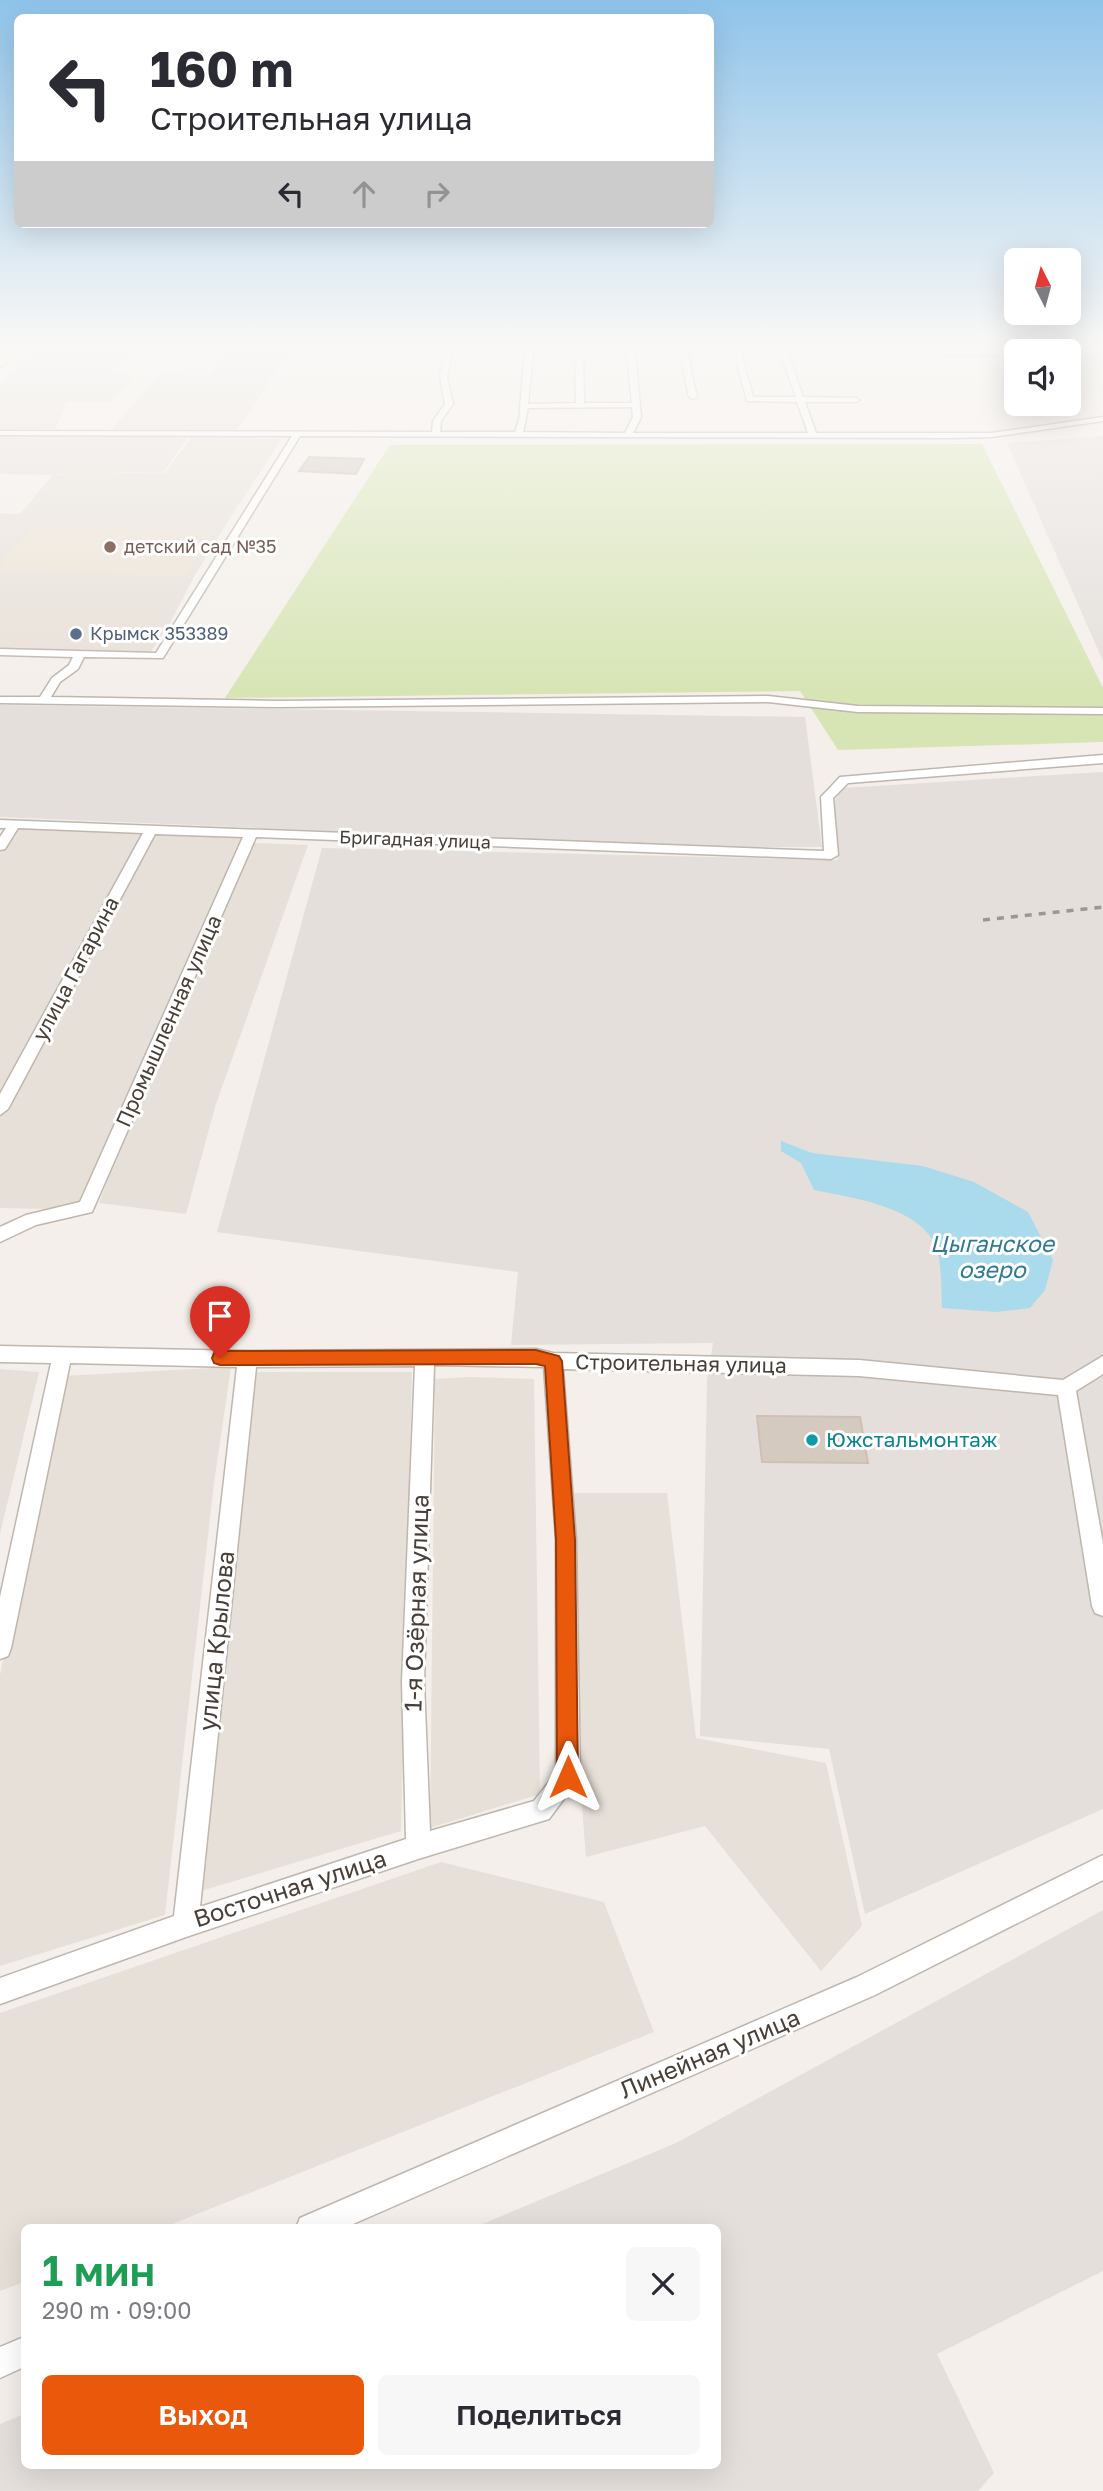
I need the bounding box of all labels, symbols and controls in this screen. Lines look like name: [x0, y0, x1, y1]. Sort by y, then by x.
text: 160 m: [150, 39, 293, 98]
icon: left: [35, 42, 126, 133]
text: Строительная улица: [150, 99, 473, 137]
icon: left: [272, 175, 310, 213]
icon: ahead: [345, 175, 383, 213]
icon: right: [418, 175, 456, 213]
north arrow: [1004, 248, 1082, 326]
map controls: [1004, 248, 1081, 416]
button: sound: [1004, 339, 1081, 416]
place label: детский сад №35: [124, 535, 276, 557]
marker: детский сад №35: [102, 539, 118, 555]
place label: Крымск 353389: [90, 622, 228, 644]
marker: Крымск 353389: [68, 626, 84, 642]
street label: Бригадная улица: [339, 825, 491, 853]
street label: улица Гагарина: [26, 892, 124, 1045]
street label: Промышленная улица: [110, 911, 227, 1131]
water label: Цыганское озеро: [930, 1229, 1056, 1283]
pin: [190, 1286, 250, 1358]
icon: arrive: [201, 1297, 239, 1335]
street label: Строительная улица: [575, 1348, 787, 1378]
place label: Южстальмонтаж: [826, 1426, 998, 1452]
marker: Южстальмонтаж: [804, 1432, 820, 1448]
street label: 1-я Озёрная улица: [397, 1494, 434, 1712]
street label: улица Крылова: [192, 1549, 239, 1732]
position arrow: [531, 1740, 605, 1814]
street label: Восточная улица: [189, 1843, 390, 1932]
street label: Линейная улица: [615, 2002, 804, 2104]
text: 1 мин: [42, 2245, 155, 2295]
button: close: [626, 2247, 700, 2321]
text: 290 m · 09:00: [42, 2296, 192, 2324]
button: Выход: [42, 2375, 364, 2455]
button: Поделиться: [378, 2375, 700, 2455]

